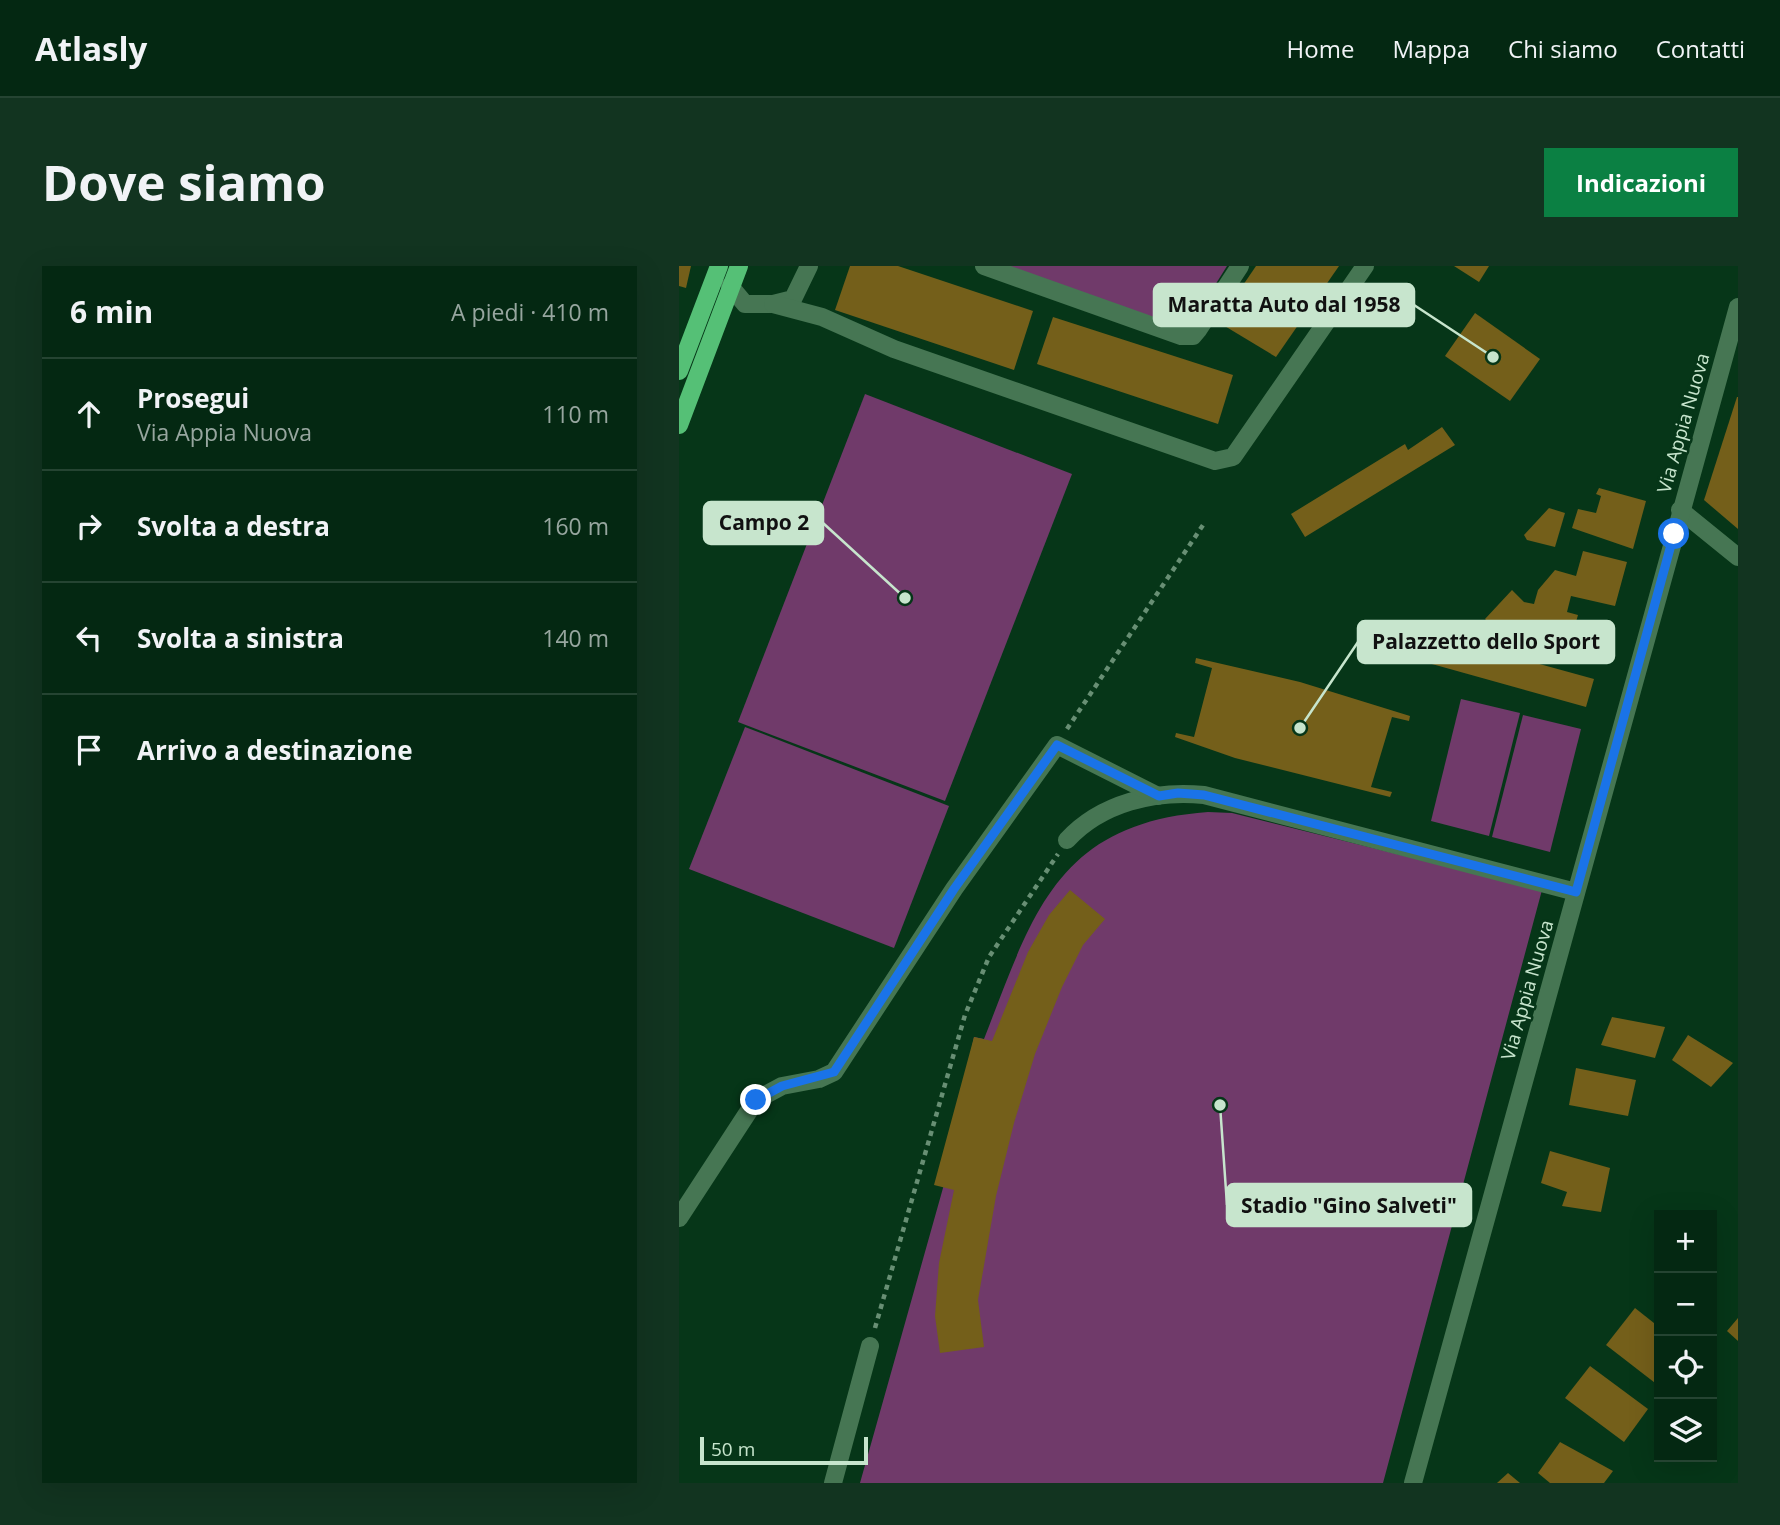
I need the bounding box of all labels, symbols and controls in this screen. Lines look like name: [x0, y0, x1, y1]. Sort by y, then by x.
text: Atlasly: [35, 26, 147, 71]
text: Home: [1287, 32, 1354, 65]
text: Mappa: [1392, 32, 1470, 65]
text: Chi siamo: [1508, 32, 1618, 65]
text: Contatti: [1656, 32, 1745, 65]
button: Indicazioni: [1544, 148, 1738, 217]
text: Dove siamo: [42, 149, 326, 215]
callout: Maratta Auto dal 1958: [1154, 284, 1414, 326]
text: Maratta Auto dal 1958: [1168, 290, 1400, 318]
text: 6 min: [70, 291, 153, 332]
text: A piedi · 410 m: [451, 296, 609, 328]
street label: Via Appia Nuova: [1651, 350, 1715, 496]
text: Prosegui: [137, 380, 249, 416]
icon: ahead: [70, 395, 108, 433]
text: 110 m: [542, 398, 609, 430]
text: Via Appia Nuova: [137, 416, 312, 448]
callout: Campo 2: [704, 502, 823, 544]
icon: right: [70, 507, 108, 545]
text: Svolta a destra: [137, 508, 330, 544]
text: Campo 2: [719, 508, 809, 536]
text: 160 m: [542, 510, 609, 542]
route start: [1658, 518, 1689, 549]
icon: left: [70, 619, 108, 657]
text: Svolta a sinistra: [137, 620, 344, 656]
callout: Palazzetto dello Sport: [1358, 621, 1614, 663]
text: 140 m: [542, 622, 609, 654]
text: Palazzetto dello Sport: [1372, 627, 1600, 655]
icon: arrive: [70, 731, 108, 769]
text: Arrivo a destinazione: [137, 732, 413, 768]
street label: Via Appia Nuova: [1495, 917, 1559, 1063]
route end: [740, 1084, 771, 1115]
callout: Stadio "Gino Salveti": [1227, 1184, 1471, 1226]
text: Stadio "Gino Salveti": [1241, 1191, 1457, 1219]
map controls: [1654, 1210, 1717, 1462]
button: +: [1654, 1210, 1717, 1273]
button: −: [1654, 1273, 1717, 1336]
button: locate: [1654, 1336, 1717, 1399]
button: layers: [1654, 1399, 1717, 1462]
scale bar: [700, 1434, 868, 1466]
text: 50 m: [711, 1436, 755, 1462]

